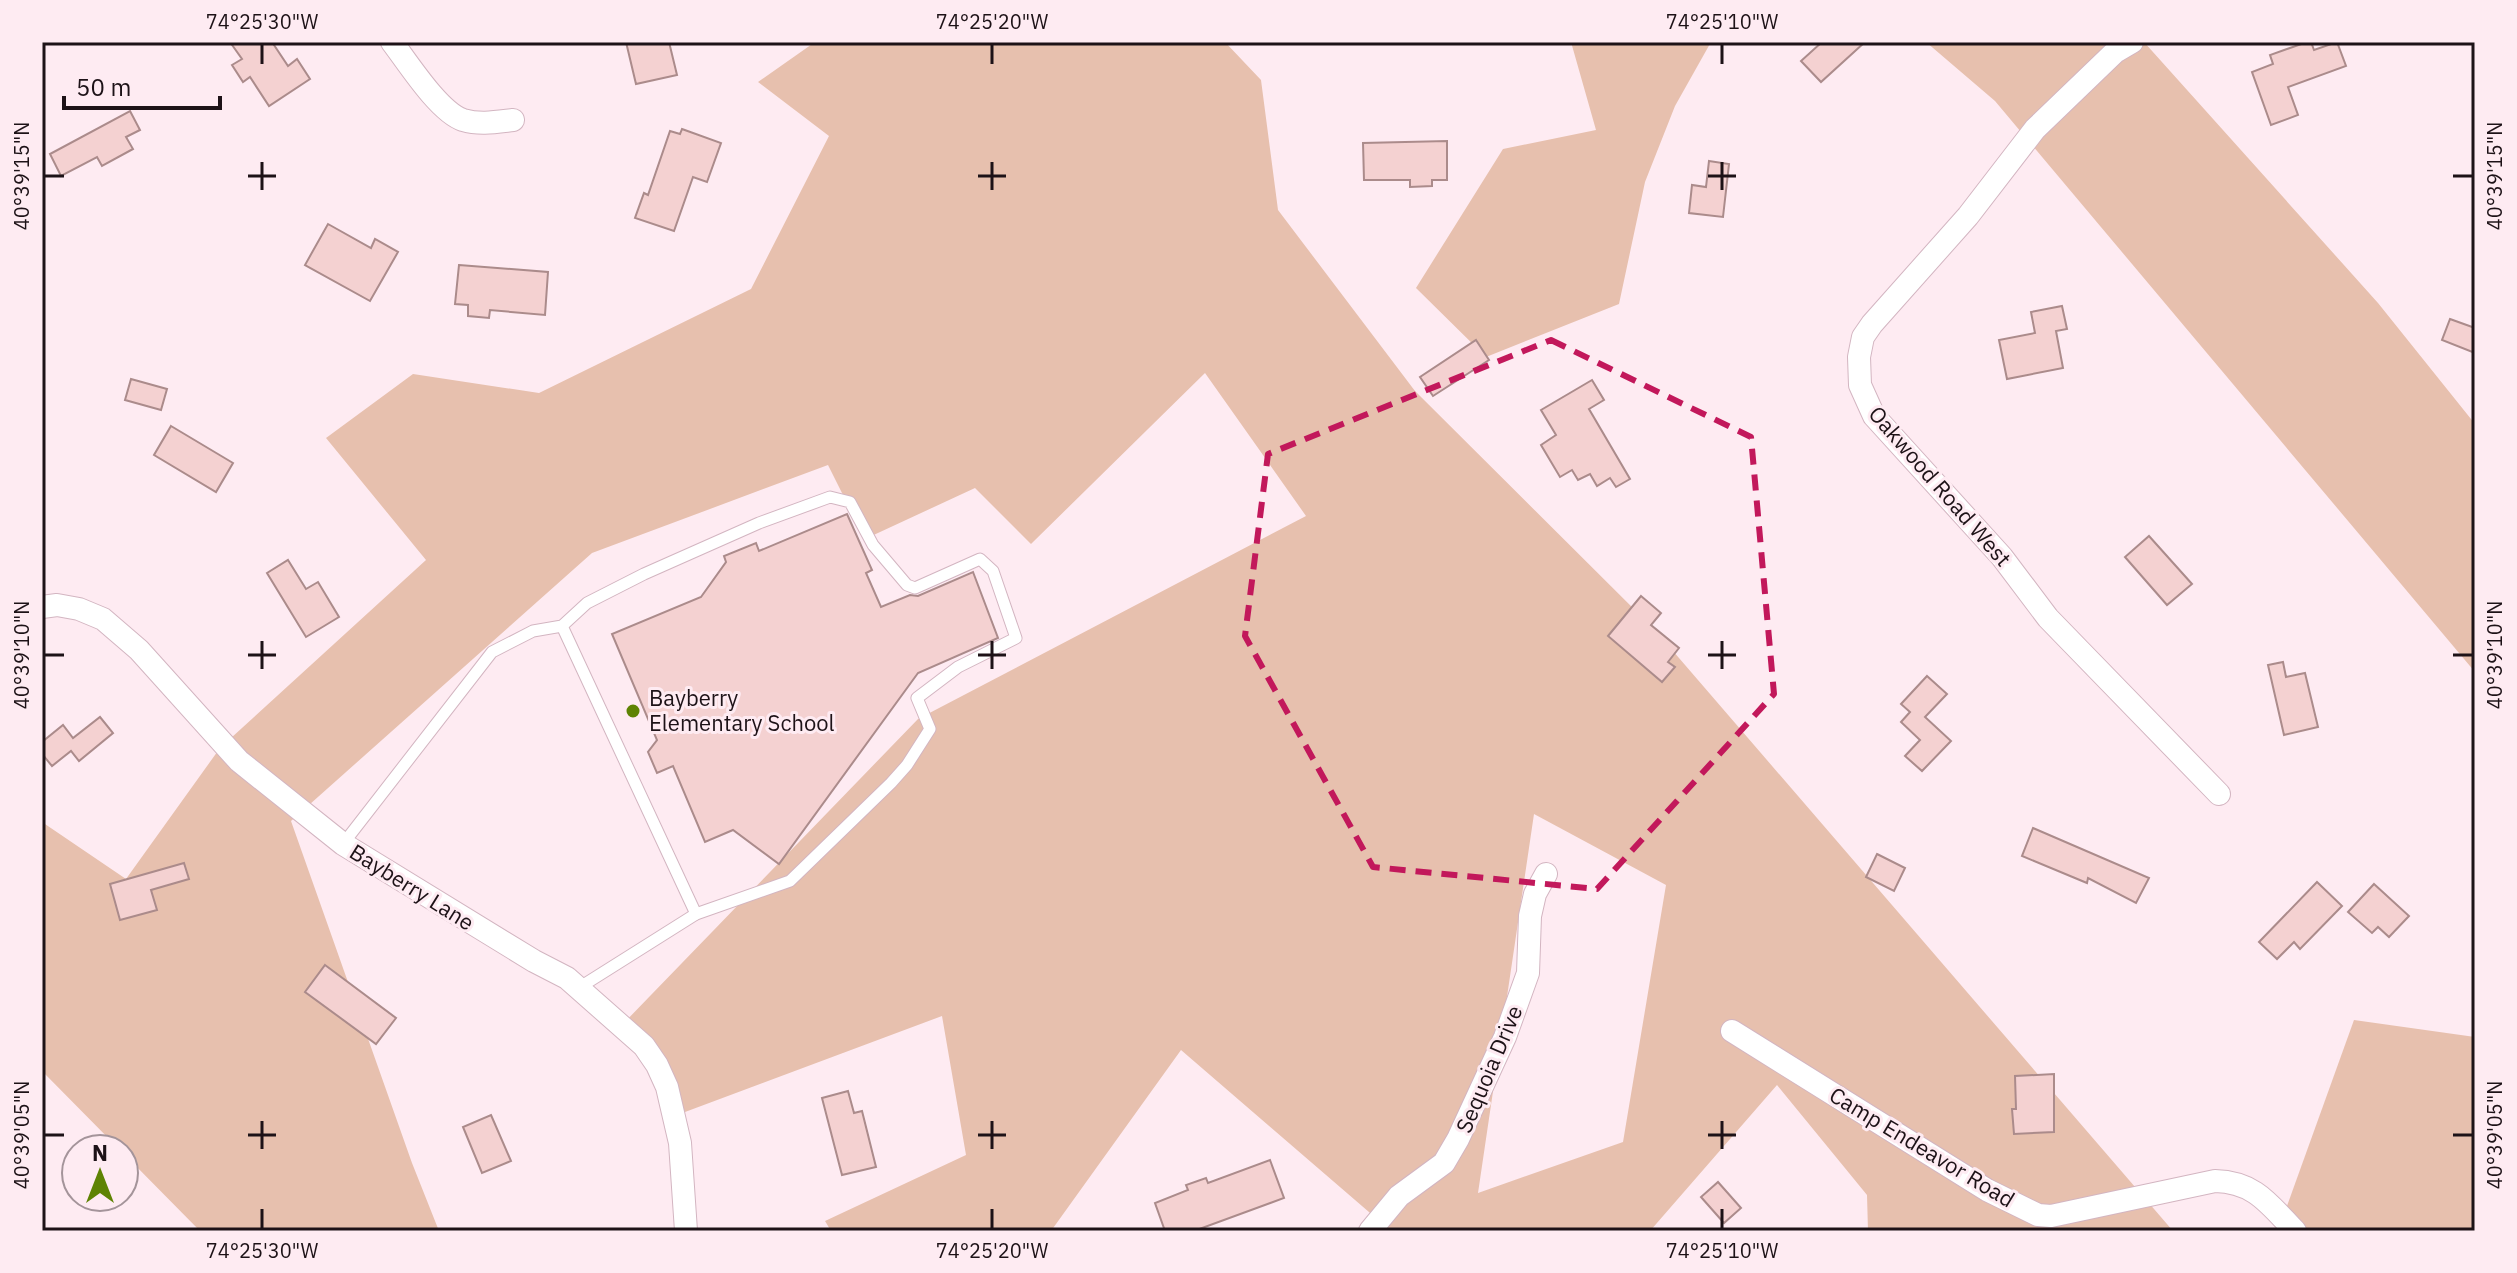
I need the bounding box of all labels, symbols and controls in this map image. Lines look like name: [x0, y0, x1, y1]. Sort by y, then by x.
text: 74°25'30"W: [206, 8, 319, 35]
text: 74°25'20"W: [936, 8, 1049, 35]
text: 74°25'10"W: [1666, 8, 1779, 35]
scale bar: [64, 60, 220, 110]
text: 50 m: [76, 71, 131, 103]
text: 40°39'15"N: [8, 122, 35, 230]
text: 40°39'15"N: [2481, 122, 2508, 230]
street label: Oakwood Road West: [1863, 399, 2018, 572]
text: 40°39'10"N: [8, 601, 35, 709]
text: 40°39'10"N: [2481, 601, 2508, 709]
place label: Bayberry Elementary School: [649, 683, 835, 737]
marker: Bayberry Elementary School: [624, 702, 642, 720]
street label: Bayberry Lane: [345, 837, 480, 936]
street label: Sequoia Drive: [1449, 1001, 1528, 1137]
street label: Camp Endeavor Road: [1824, 1080, 2020, 1213]
text: 40°39'05"N: [8, 1081, 35, 1189]
text: 40°39'05"N: [2481, 1081, 2508, 1189]
north arrow: [60, 1133, 140, 1213]
text: N: [92, 1138, 108, 1167]
text: 74°25'30"W: [206, 1237, 319, 1264]
text: 74°25'20"W: [936, 1237, 1049, 1264]
text: 74°25'10"W: [1666, 1237, 1779, 1264]

